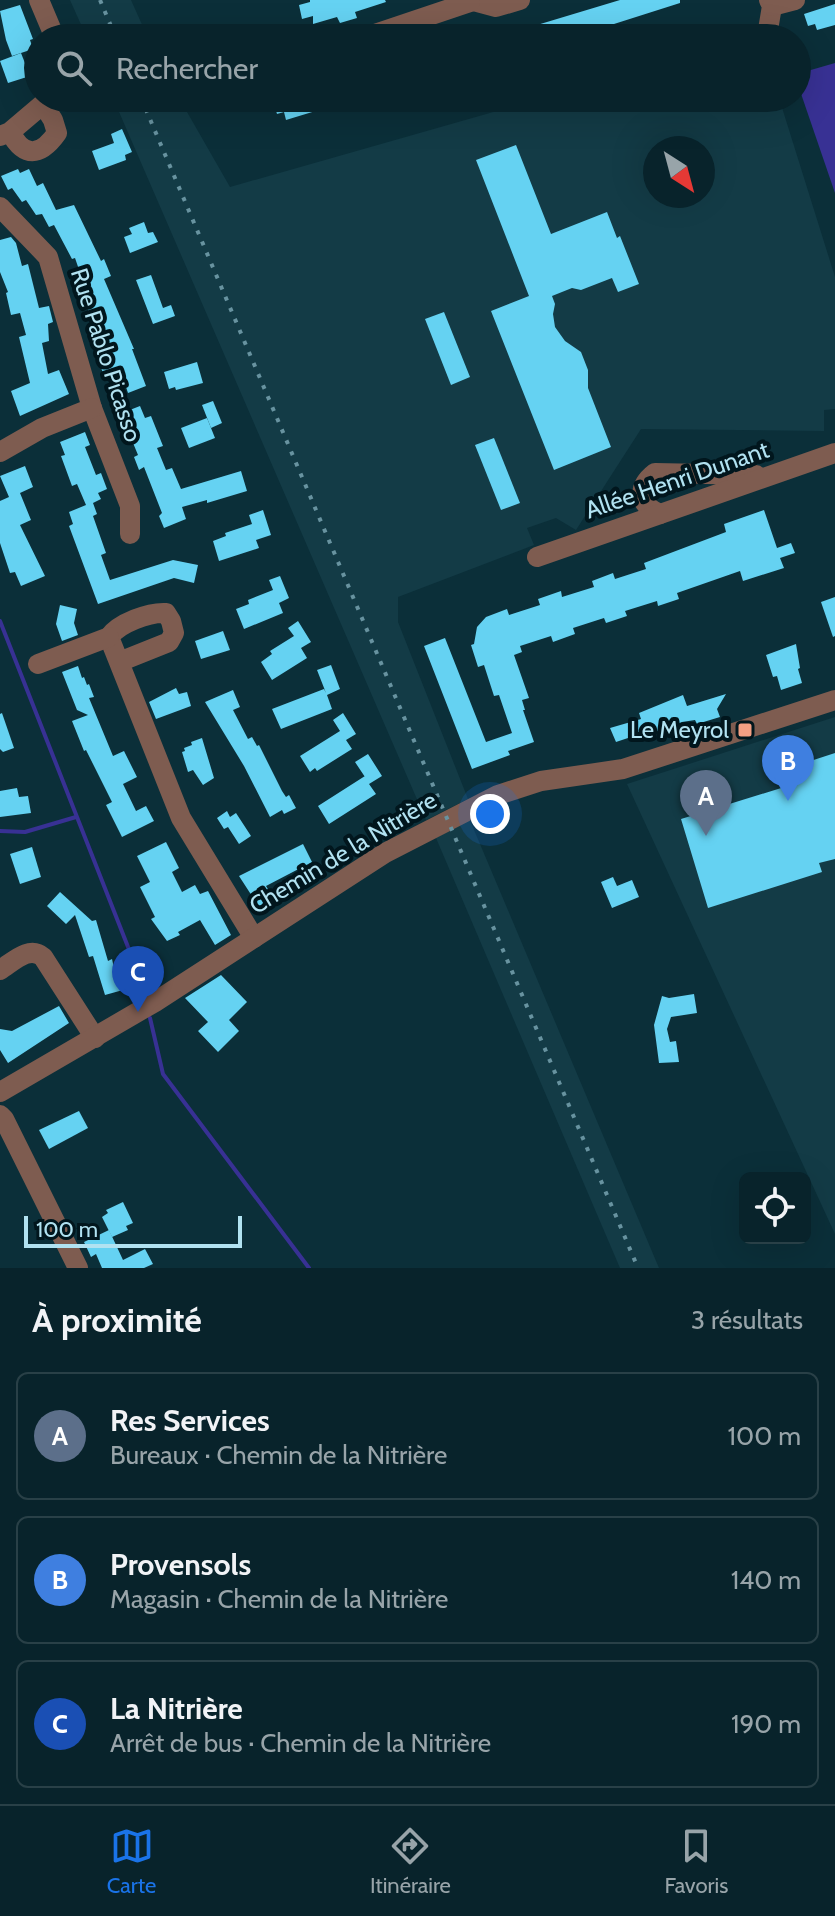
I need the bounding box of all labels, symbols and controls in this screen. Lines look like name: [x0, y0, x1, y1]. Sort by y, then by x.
search box: [24, 24, 811, 112]
icon: search: [52, 46, 96, 90]
text: Rechercher: [116, 50, 258, 87]
north arrow: [643, 136, 715, 208]
street label: Rue Pablo Picasso: [65, 264, 148, 445]
street label: Allée Henri Dunant: [581, 435, 772, 525]
place label: Le Meyrol: [630, 715, 729, 744]
marker: Le Meyrol: [736, 721, 754, 739]
pin: B: [762, 735, 814, 801]
pin: A: [680, 770, 732, 836]
street label: Chemin de la Nitrière: [244, 785, 442, 920]
your location: [470, 794, 510, 834]
pin: C: [112, 946, 164, 1012]
map controls: [739, 1172, 811, 1244]
button: locate: [739, 1172, 811, 1244]
scale bar: [24, 1212, 242, 1248]
text: 100 m: [36, 1216, 98, 1243]
text: À proximité: [32, 1299, 202, 1341]
text: 3 résultats: [691, 1304, 803, 1336]
text: Res Services: [110, 1402, 270, 1439]
text: A: [52, 1420, 68, 1452]
text: 100 m: [728, 1420, 801, 1452]
text: Bureaux · Chemin de la Nitrière: [110, 1439, 447, 1471]
text: Provensols: [110, 1546, 251, 1583]
text: B: [52, 1564, 68, 1596]
text: 140 m: [731, 1564, 801, 1596]
text: Magasin · Chemin de la Nitrière: [110, 1583, 448, 1615]
text: La Nitrière: [110, 1690, 243, 1727]
text: C: [52, 1708, 68, 1740]
text: 190 m: [731, 1708, 801, 1740]
text: Arrêt de bus · Chemin de la Nitrière: [110, 1727, 491, 1759]
tab: Carte: [107, 1824, 156, 1899]
tab: Itinéraire: [370, 1824, 451, 1899]
tab: Favoris: [664, 1824, 728, 1899]

